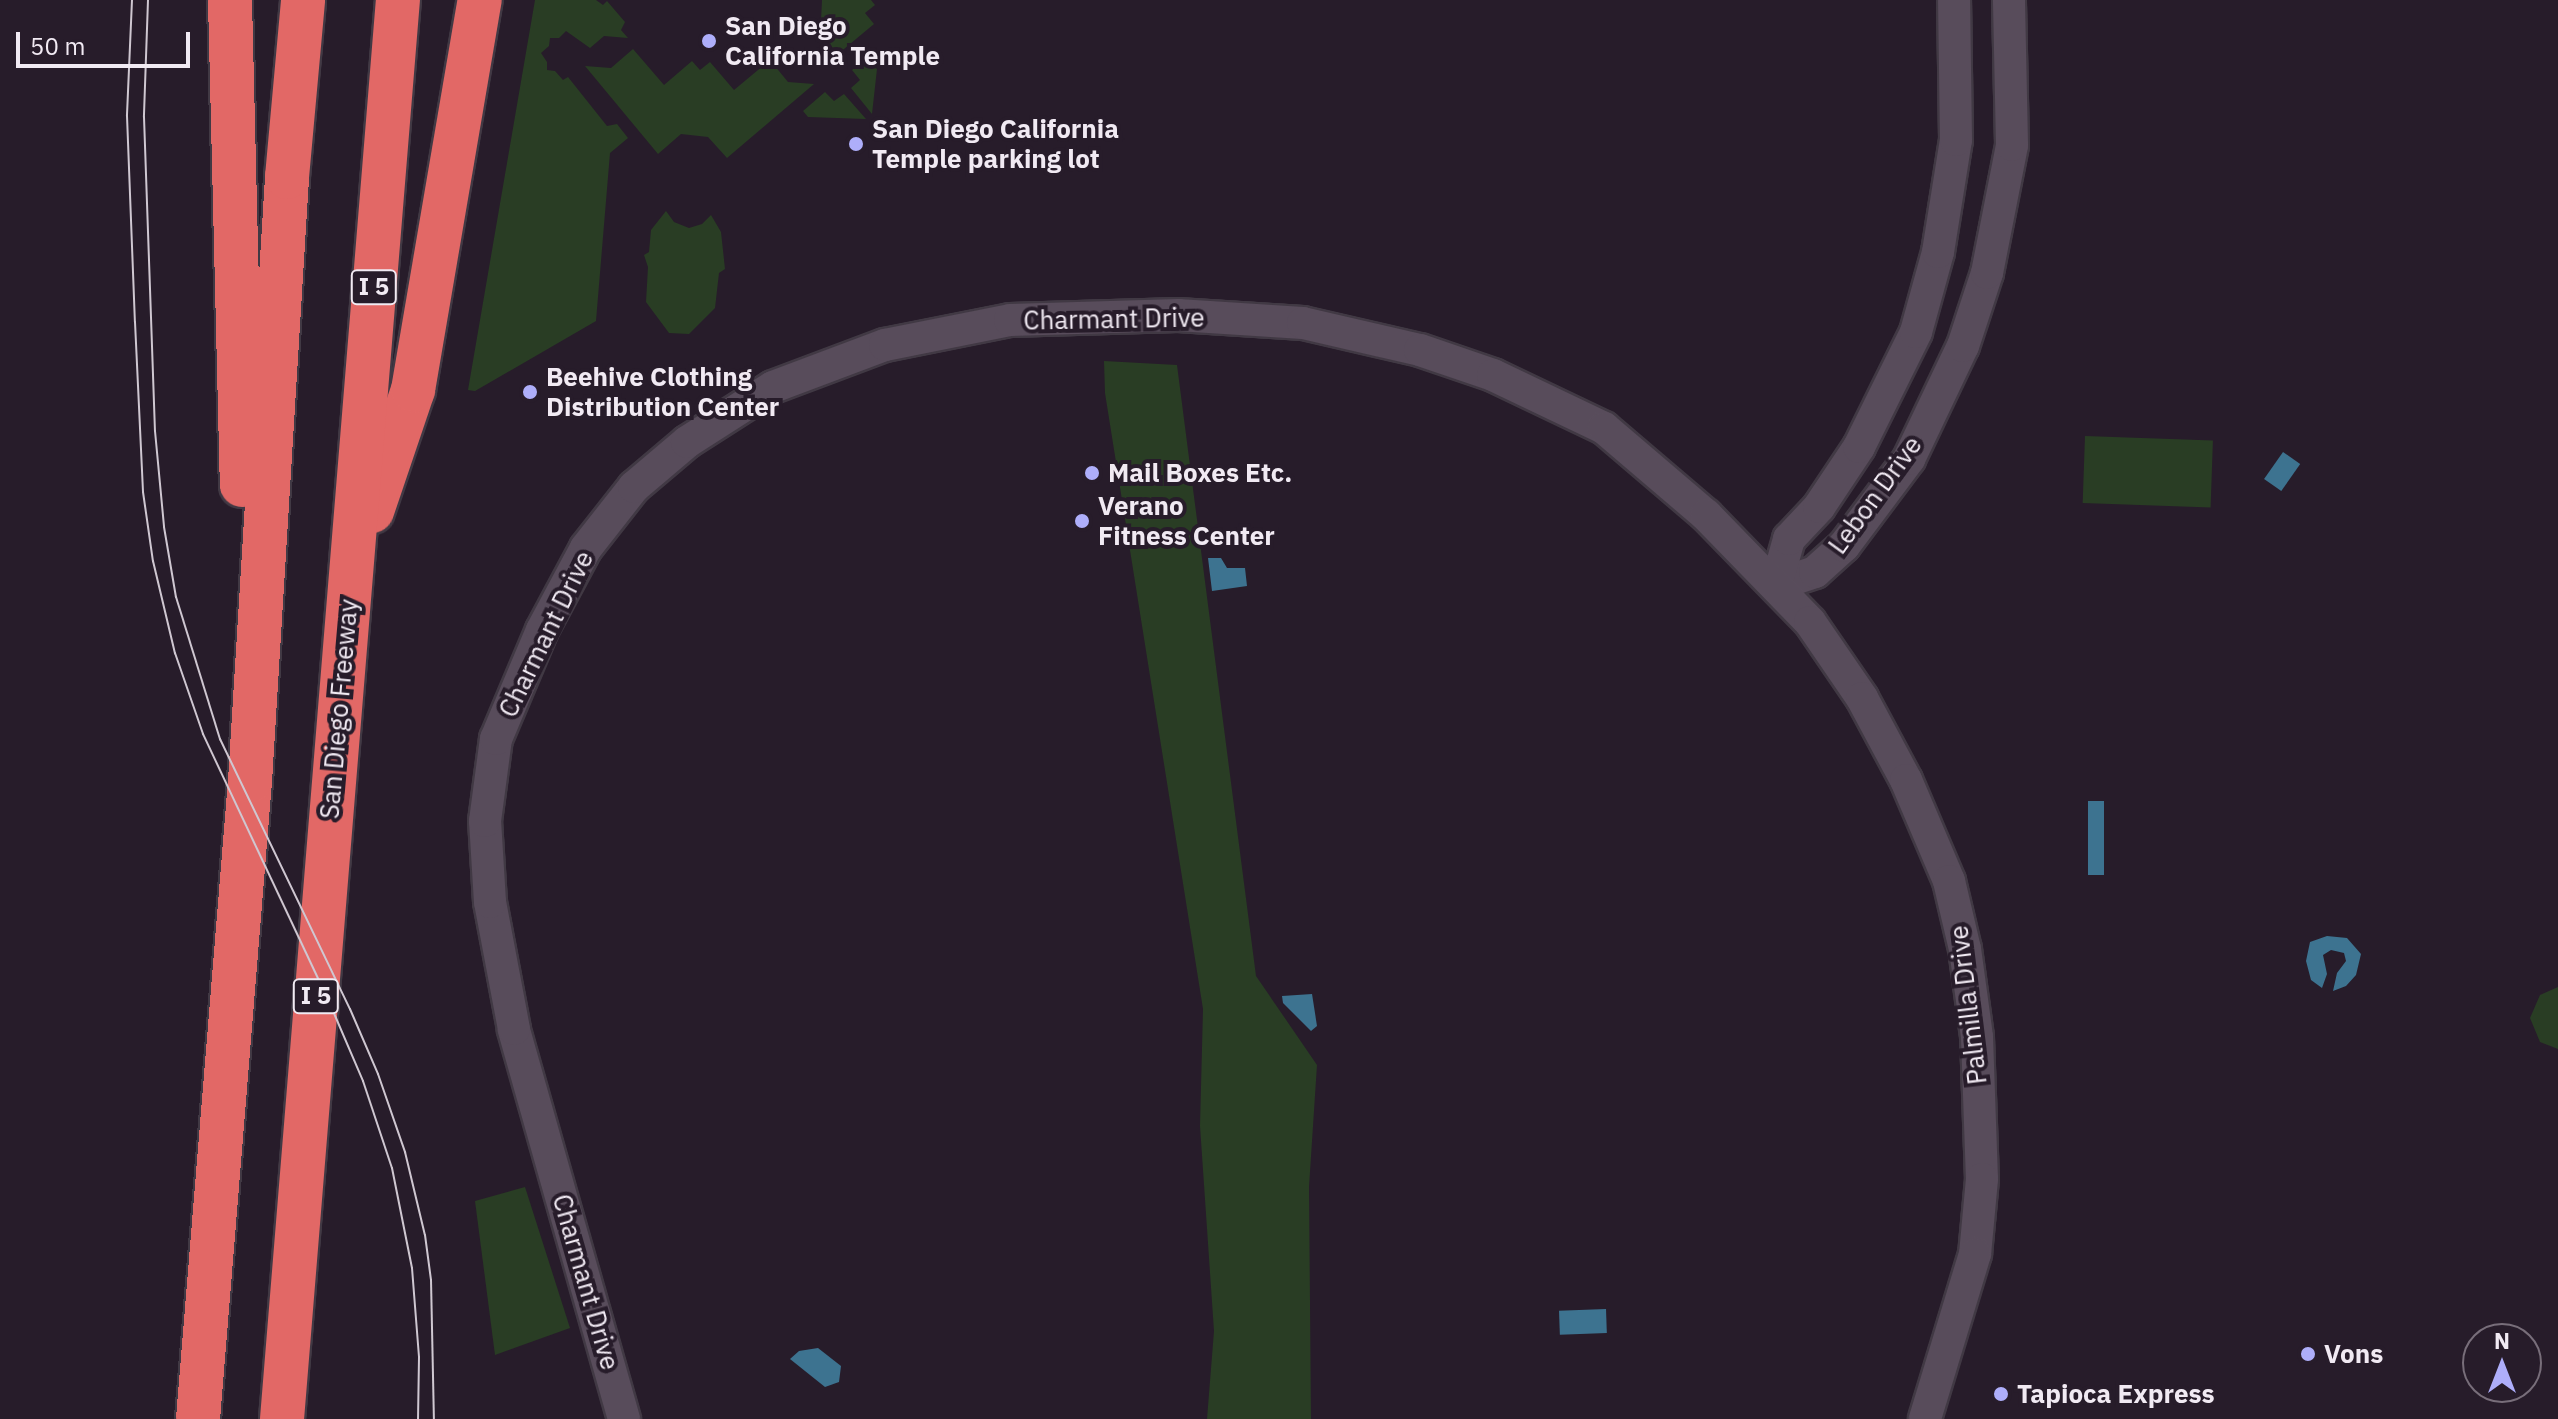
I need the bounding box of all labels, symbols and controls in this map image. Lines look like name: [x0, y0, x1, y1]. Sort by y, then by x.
place label: San Diego California Temple: [725, 10, 940, 72]
scale bar: [20, 16, 194, 66]
text: 50 m: [30, 30, 85, 62]
marker: San Diego California Temple: [700, 32, 718, 50]
place label: San Diego California Temple parking lot: [872, 113, 1119, 174]
marker: San Diego California Temple parking lot: [847, 135, 865, 153]
road number: I 5: [350, 267, 398, 307]
street label: Charmant Drive: [1023, 302, 1205, 336]
place label: Beehive Clothing Distribution Center: [546, 361, 779, 422]
marker: Beehive Clothing Distribution Center: [521, 383, 539, 401]
street label: Lebon Drive: [1822, 430, 1928, 560]
place label: Mail Boxes Etc.: [1108, 457, 1292, 489]
marker: Mail Boxes Etc.: [1083, 464, 1101, 482]
place label: Verano Fitness Center: [1098, 490, 1275, 552]
marker: Verano Fitness Center: [1073, 512, 1091, 530]
street label: Charmant Drive: [492, 546, 600, 722]
street label: San Diego Freeway: [314, 598, 364, 820]
street label: Palmilla Drive: [1943, 924, 1993, 1086]
road number: I 5: [292, 976, 340, 1016]
street label: Charmant Drive: [546, 1191, 626, 1373]
north arrow: [2462, 1323, 2542, 1403]
text: N: [2494, 1326, 2510, 1355]
place label: Vons: [2324, 1338, 2383, 1370]
marker: Vons: [2299, 1345, 2317, 1363]
place label: Tapioca Express: [2017, 1378, 2215, 1410]
marker: Tapioca Express: [1992, 1385, 2010, 1403]

